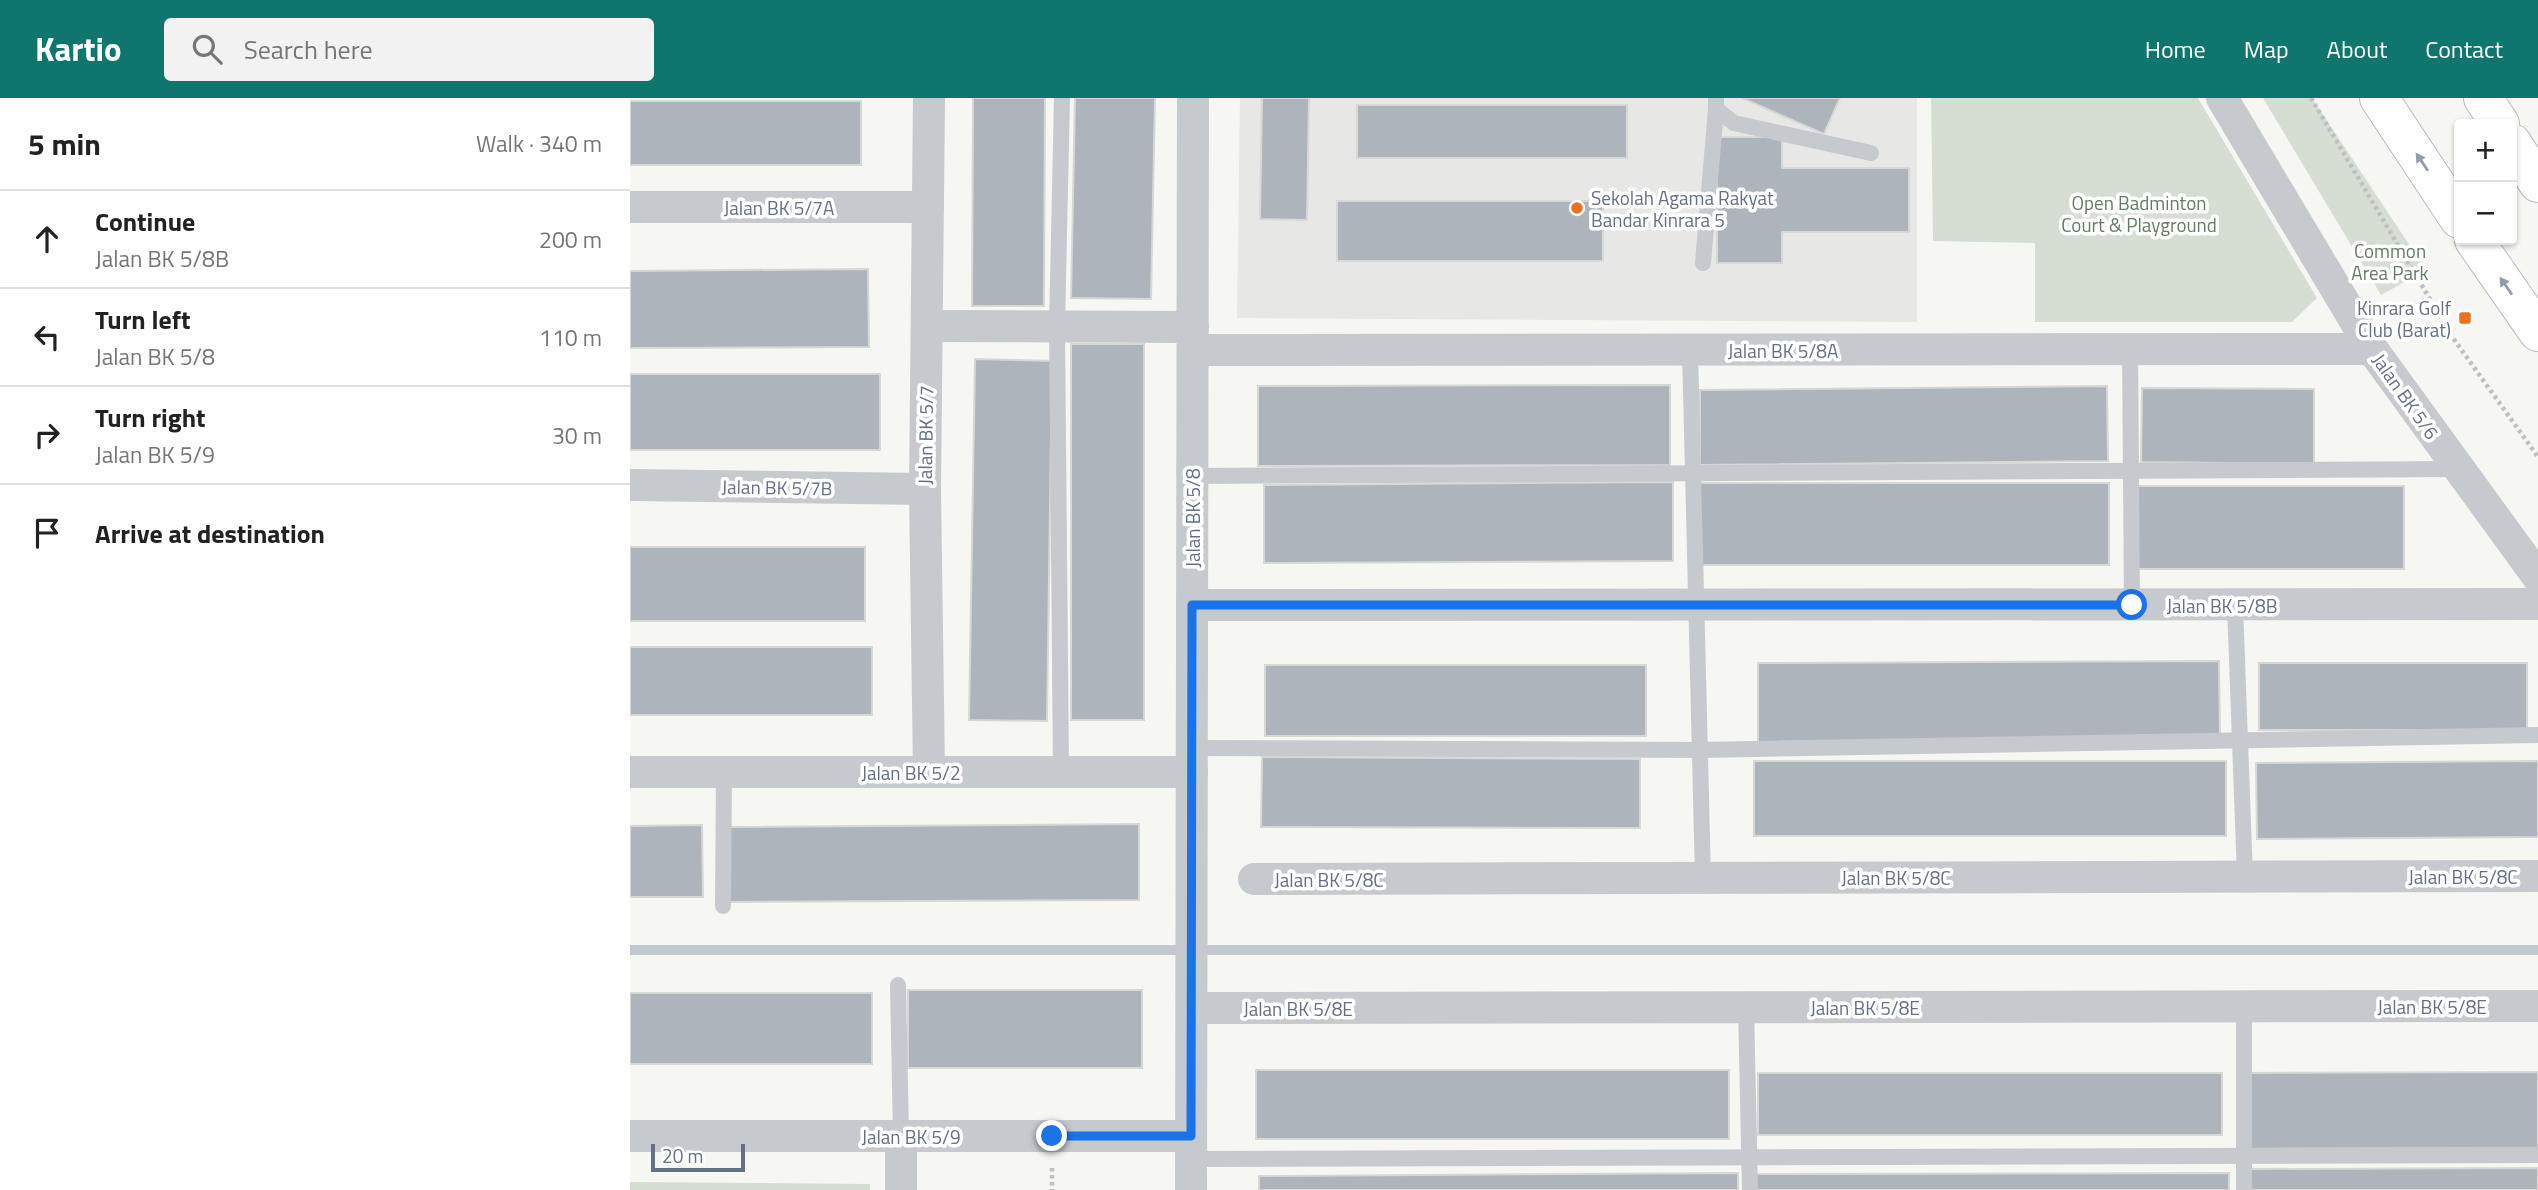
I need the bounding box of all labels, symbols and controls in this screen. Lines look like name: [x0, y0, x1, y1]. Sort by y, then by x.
search box: [164, 18, 654, 81]
text: Kartio: [35, 24, 122, 74]
icon: search: [188, 30, 226, 68]
text: Search here: [244, 30, 373, 69]
text: Home: [2145, 31, 2206, 67]
text: Map: [2244, 31, 2289, 67]
text: About: [2327, 31, 2387, 67]
text: Contact: [2425, 31, 2503, 67]
map controls: [2454, 119, 2517, 245]
button: +: [2454, 119, 2517, 182]
text: 5 min: [28, 121, 101, 167]
text: Walk · 340 m: [476, 126, 602, 161]
one-way arrow: [2415, 152, 2428, 172]
button: −: [2454, 182, 2517, 245]
place label: Sekolah Agama Rakyat Bandar Kinrara 5: [1591, 183, 1774, 234]
park label: Open Badminton Court & Playground: [2061, 188, 2217, 239]
street label: Jalan BK 5/7A: [724, 193, 834, 222]
marker: Sekolah Agama Rakyat Bandar Kinrara 5: [1569, 200, 1585, 216]
text: Continue: [95, 202, 195, 241]
icon: ahead: [28, 220, 66, 258]
text: 200 m: [539, 222, 602, 257]
park label: Common Area Park: [2351, 236, 2429, 287]
text: Jalan BK 5/8B: [95, 241, 229, 276]
one-way arrow: [2499, 277, 2513, 295]
place label: Kinrara Golf Club (Barat): [2357, 293, 2452, 344]
text: Turn left: [95, 300, 190, 339]
marker: Kinrara Golf Club (Barat): [2457, 310, 2473, 326]
icon: left: [28, 318, 66, 356]
text: 110 m: [539, 320, 602, 355]
street label: Jalan BK 5/8A: [1728, 336, 1838, 365]
text: Jalan BK 5/8: [95, 339, 215, 374]
street label: Jalan BK 5/6: [2366, 347, 2446, 445]
street label: Jalan BK 5/7: [910, 385, 940, 485]
text: Turn right: [95, 398, 206, 437]
icon: right: [28, 416, 66, 454]
text: 30 m: [552, 418, 602, 453]
text: Jalan BK 5/9: [95, 437, 215, 472]
street label: Jalan BK 5/8: [1178, 468, 1207, 568]
street label: Jalan BK 5/7B: [721, 472, 833, 502]
icon: arrive: [28, 514, 66, 552]
text: Arrive at destination: [95, 514, 325, 553]
route start: [2116, 589, 2147, 620]
street label: Jalan BK 5/8B: [2167, 591, 2277, 620]
street label: Jalan BK 5/2: [861, 758, 961, 787]
street label: Jalan BK 5/8C: [2408, 862, 2518, 891]
street label: Jalan BK 5/8C: [1841, 863, 1951, 892]
street label: Jalan BK 5/8C: [1274, 865, 1384, 894]
street label: Jalan BK 5/8E: [2377, 992, 2487, 1021]
street label: Jalan BK 5/8E: [1810, 993, 1920, 1022]
street label: Jalan BK 5/8E: [1243, 994, 1353, 1023]
route end: [1036, 1120, 1067, 1151]
street label: Jalan BK 5/9: [861, 1122, 961, 1151]
scale bar: [651, 1141, 746, 1173]
text: 20 m: [662, 1141, 703, 1170]

